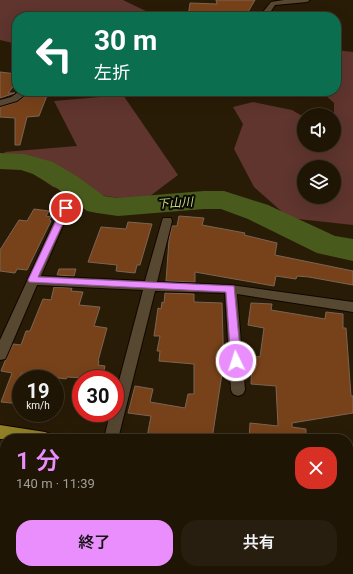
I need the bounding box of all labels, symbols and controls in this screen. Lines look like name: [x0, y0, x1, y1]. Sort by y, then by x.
text: 30 m: [94, 24, 157, 57]
icon: left: [28, 28, 80, 80]
text: 左折: [94, 62, 130, 83]
map controls: [297, 108, 341, 204]
button: sound: [297, 108, 341, 152]
button: layers: [297, 160, 341, 204]
pin: [49, 191, 83, 225]
water label: 下山川: [157, 195, 195, 211]
icon: arrive: [55, 197, 77, 219]
position arrow: [215, 340, 257, 382]
speed limit sign: 30: [72, 370, 124, 422]
text: 19: [27, 379, 49, 403]
text: km/h: [26, 400, 50, 411]
text: 1 分: [16, 447, 60, 475]
button: close: [295, 447, 337, 489]
text: 140 m · 11:39: [16, 476, 95, 491]
button: 終了: [16, 520, 173, 566]
button: 共有: [181, 520, 337, 566]

